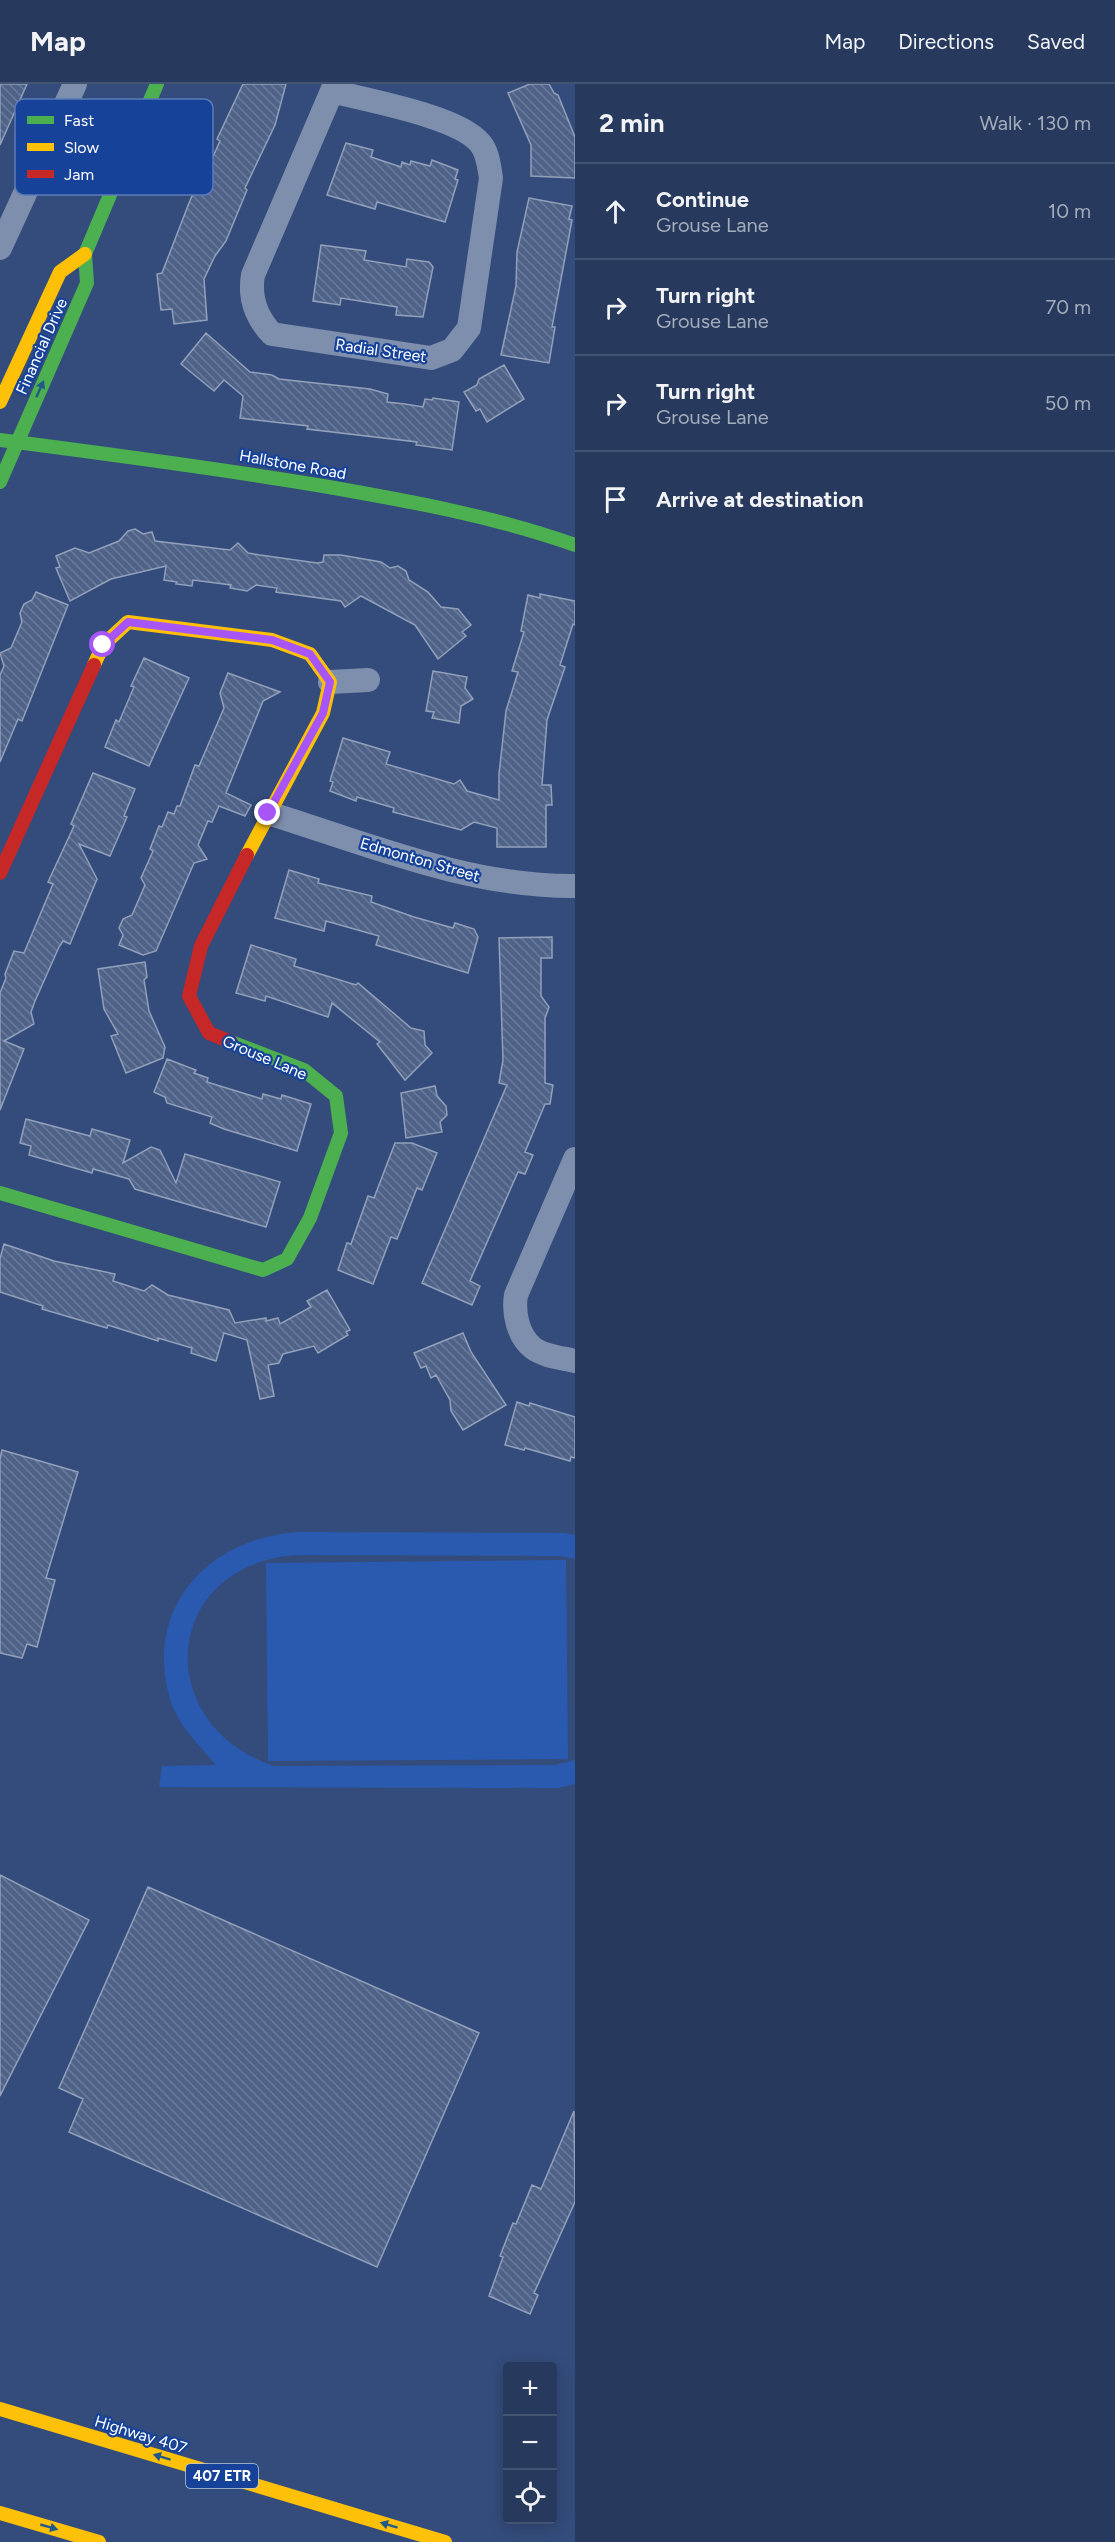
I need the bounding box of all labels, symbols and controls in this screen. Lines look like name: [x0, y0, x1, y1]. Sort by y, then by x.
text: Map: [30, 24, 86, 58]
text: Map: [824, 29, 865, 54]
text: Directions: [898, 29, 994, 54]
text: Saved: [1027, 29, 1085, 54]
legend: [15, 99, 213, 195]
text: 2 min: [599, 107, 665, 139]
text: Fast: [64, 111, 94, 130]
text: Walk · 130 m: [979, 111, 1091, 135]
text: Slow: [64, 138, 99, 157]
text: Jam: [64, 165, 94, 184]
text: Continue: [656, 186, 749, 213]
icon: ahead: [599, 195, 632, 228]
text: 10 m: [1048, 199, 1091, 223]
text: Grouse Lane: [656, 213, 769, 237]
text: Turn right: [656, 282, 755, 309]
icon: right: [599, 291, 632, 324]
street label: Financial Drive: [12, 295, 71, 397]
text: 70 m: [1045, 295, 1091, 319]
text: Grouse Lane: [656, 309, 769, 333]
street label: Radial Street: [334, 335, 428, 366]
text: Turn right: [656, 378, 755, 405]
one-way arrow: [36, 380, 45, 397]
icon: right: [599, 387, 632, 420]
text: 50 m: [1045, 391, 1091, 415]
text: Grouse Lane: [656, 405, 769, 429]
street label: Hallstone Road: [238, 446, 348, 483]
icon: arrive: [599, 483, 632, 516]
text: Arrive at destination: [656, 486, 864, 513]
route start: [89, 631, 115, 657]
route end: [254, 799, 280, 825]
street label: Edmonton Street: [358, 833, 482, 886]
street label: Grouse Lane: [220, 1031, 310, 1084]
map controls: [503, 2362, 557, 2524]
button: +: [503, 2362, 557, 2416]
street label: Highway 407: [92, 2411, 190, 2458]
button: −: [503, 2416, 557, 2470]
one-way arrow: [153, 2452, 171, 2461]
road number: 407 ETR: [186, 2464, 258, 2488]
button: locate: [503, 2470, 557, 2524]
one-way arrow: [380, 2520, 398, 2529]
one-way arrow: [40, 2523, 58, 2533]

